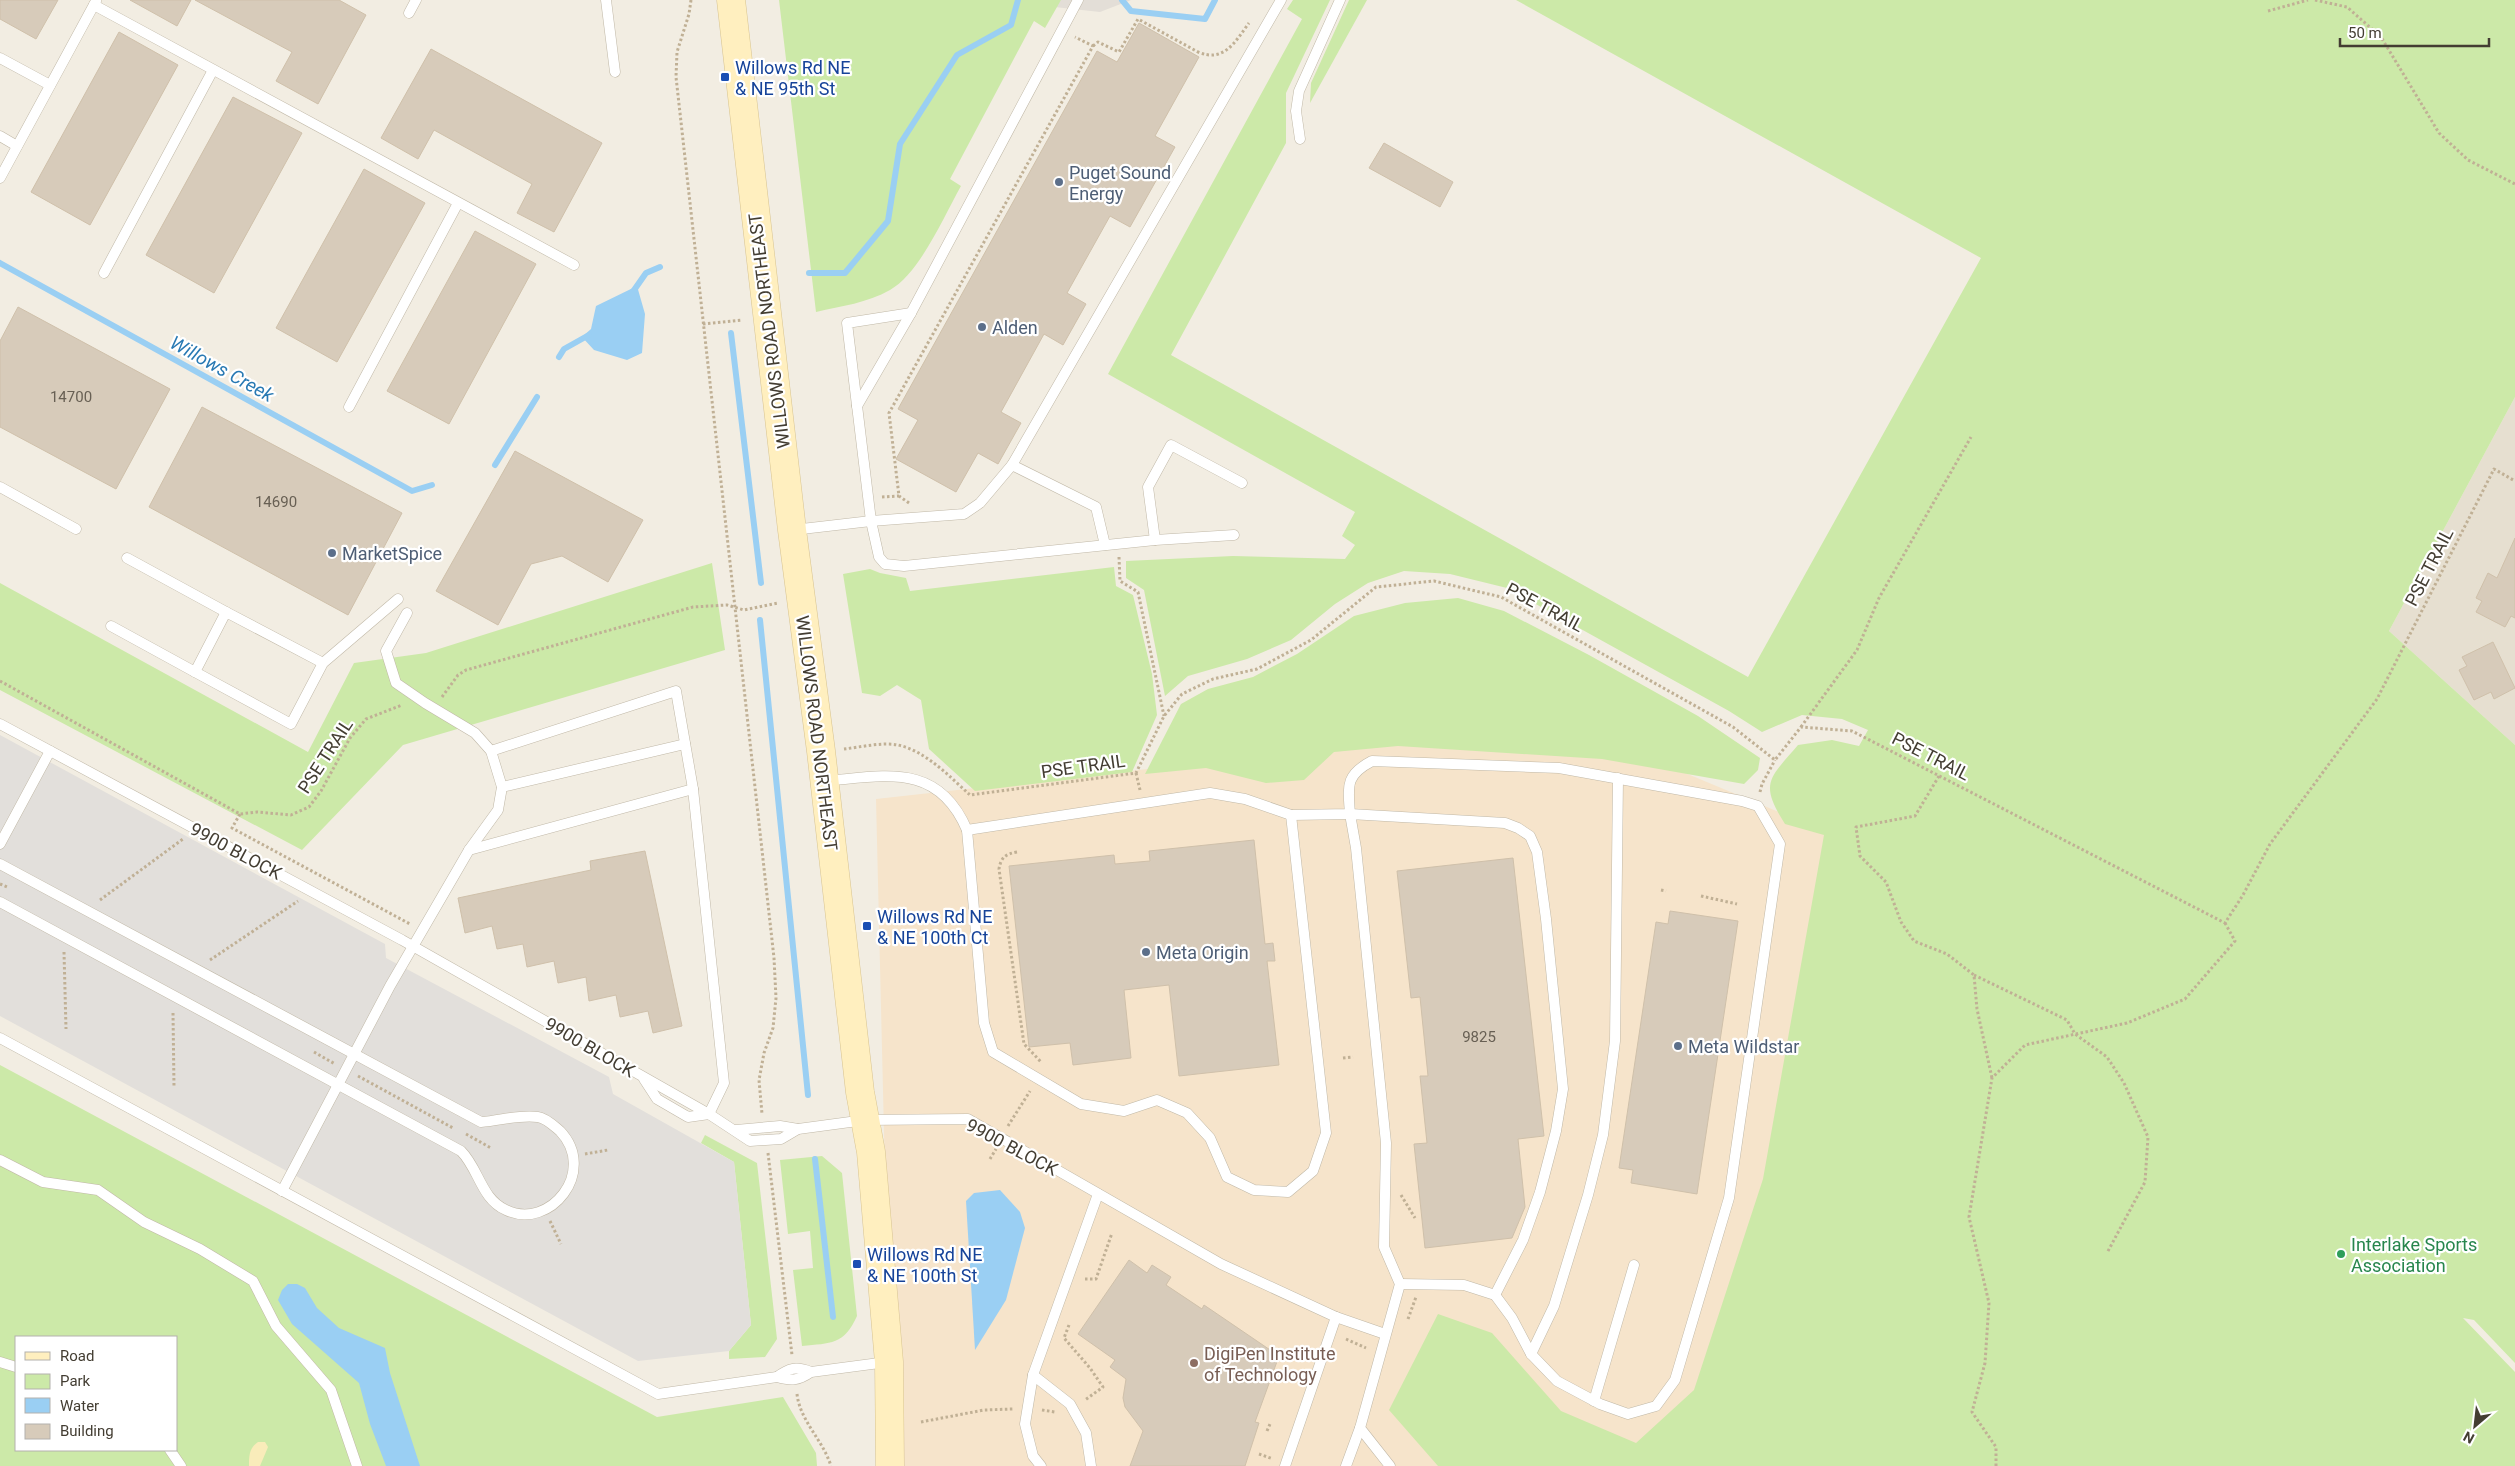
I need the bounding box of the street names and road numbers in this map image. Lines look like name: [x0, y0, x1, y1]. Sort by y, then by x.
street label: WILLOWS ROAD NORTHEAST: [744, 212, 794, 450]
street label: PSE TRAIL: [2400, 524, 2458, 609]
street label: PSE TRAIL: [1503, 578, 1588, 636]
street label: WILLOWS ROAD NORTHEAST: [792, 614, 842, 852]
street label: PSE TRAIL: [293, 715, 357, 797]
street label: PSE TRAIL: [1889, 727, 1974, 785]
street label: PSE TRAIL: [1040, 750, 1127, 782]
street label: 9900 BLOCK: [187, 818, 286, 884]
street label: 9900 BLOCK: [541, 1013, 639, 1082]
street label: 9900 BLOCK: [963, 1114, 1062, 1180]

